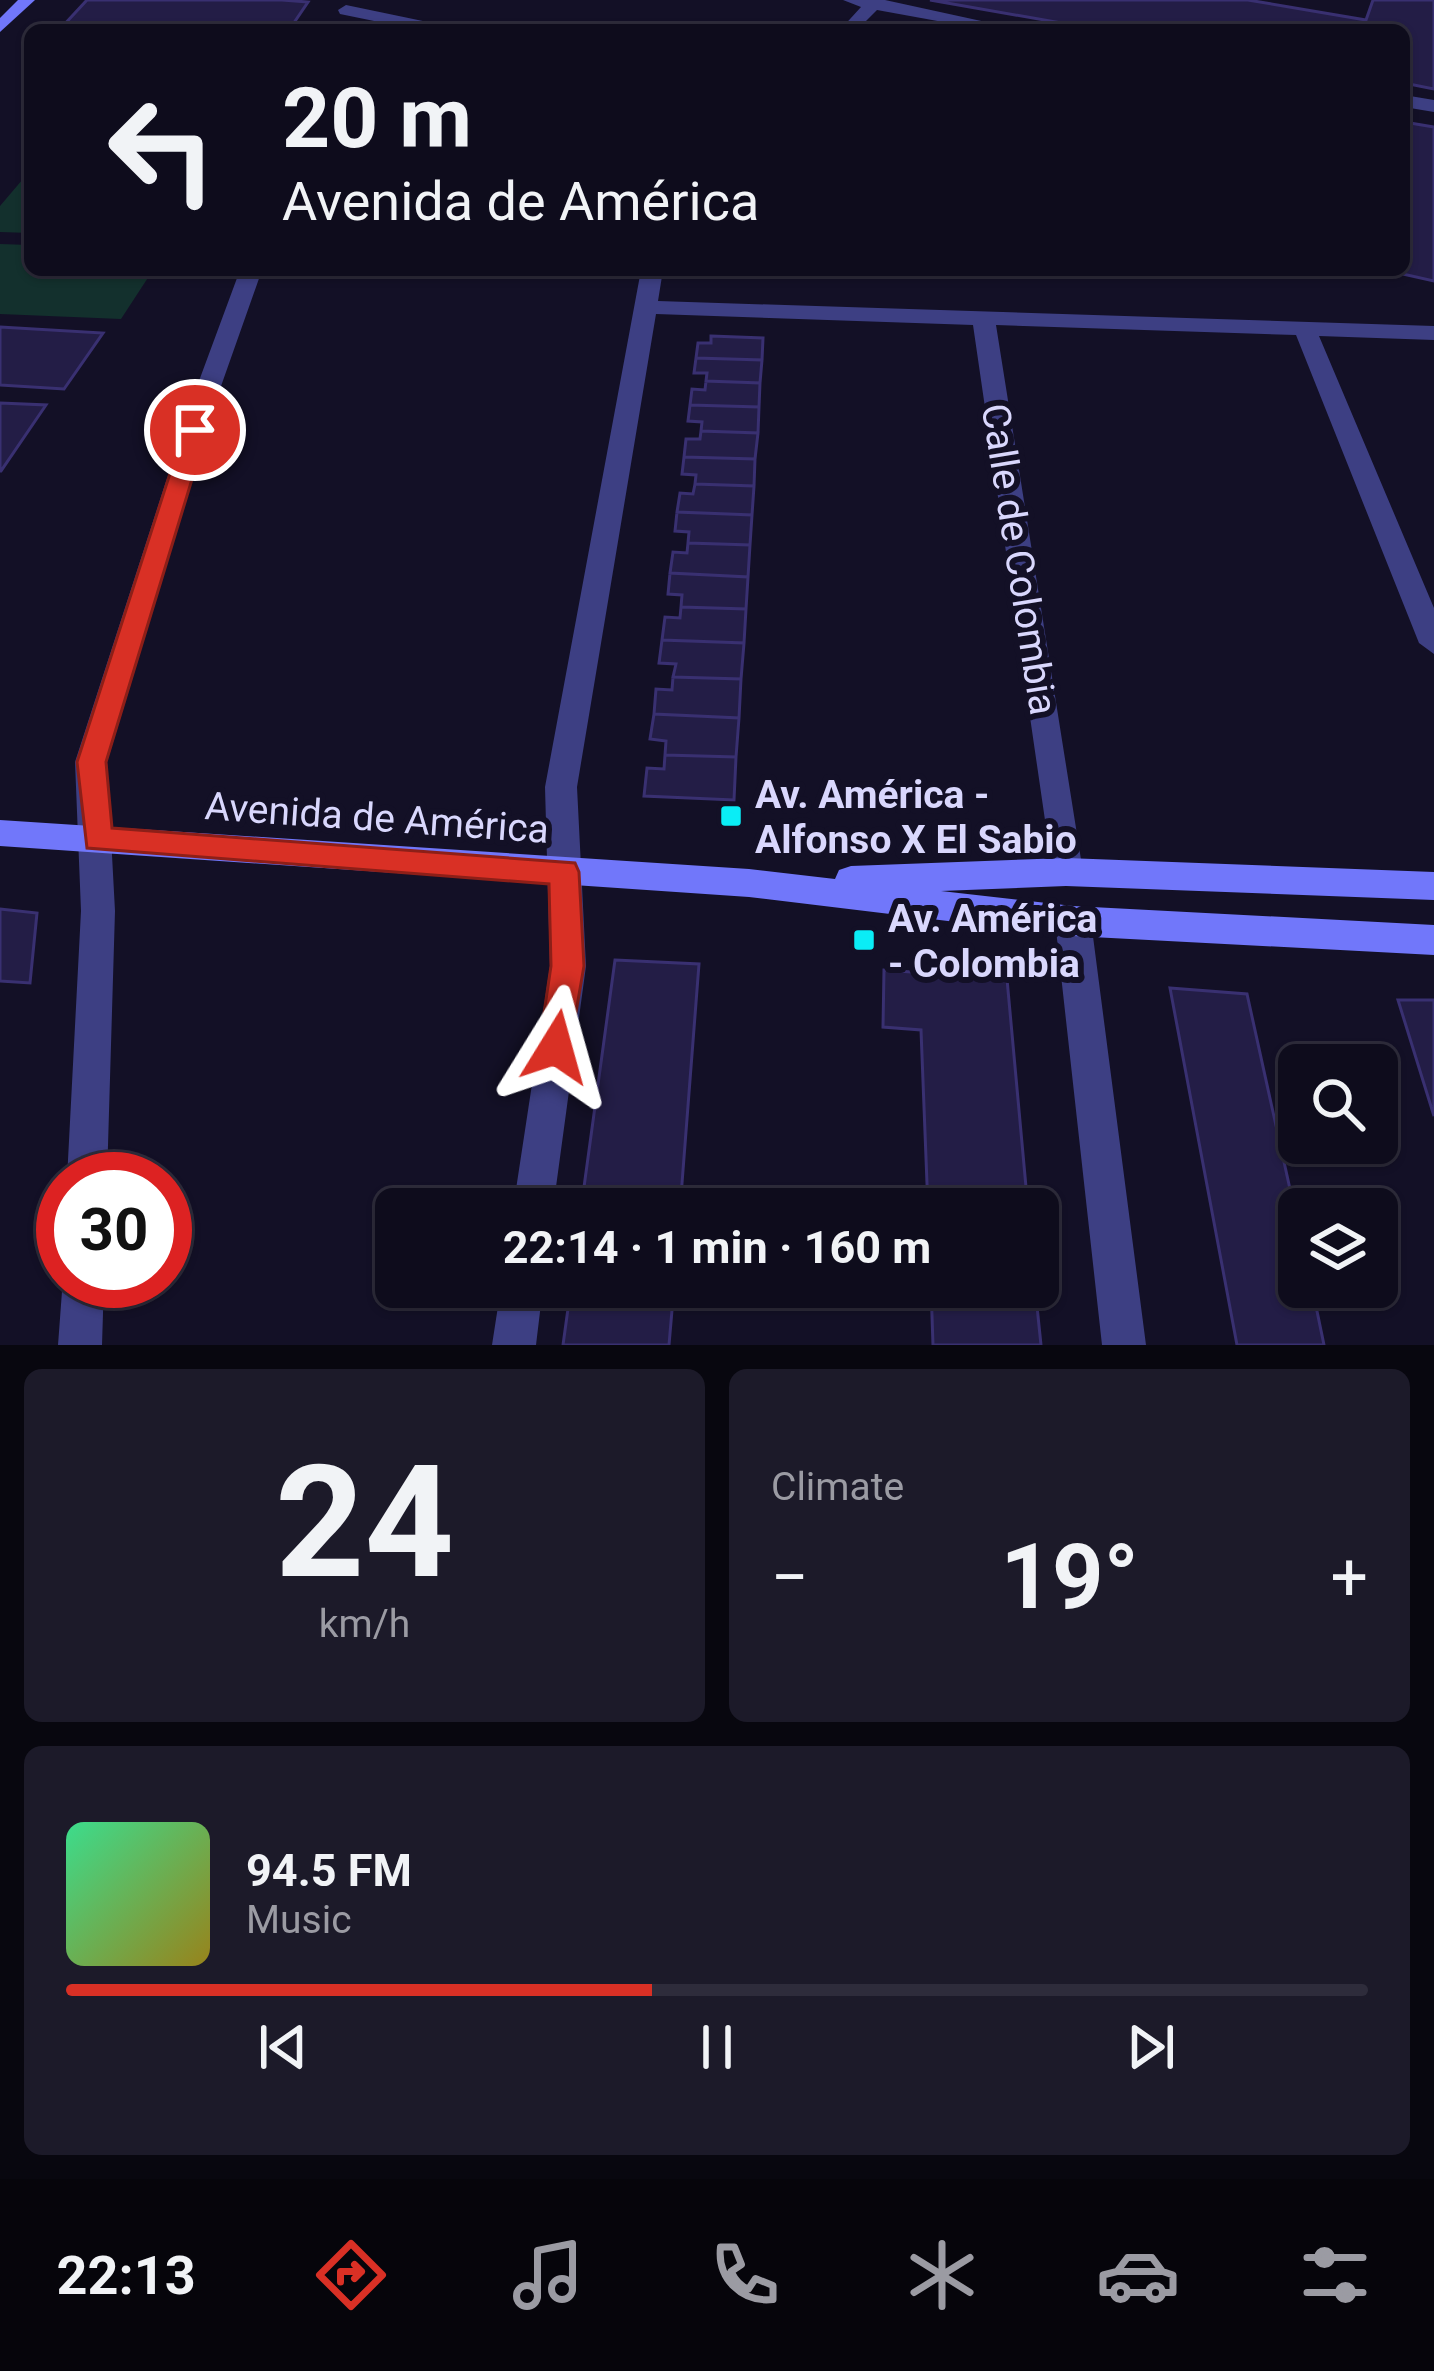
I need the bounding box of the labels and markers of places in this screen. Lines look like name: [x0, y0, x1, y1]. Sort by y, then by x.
pin: [144, 379, 246, 481]
place label: Av. América - Alfonso X El Sabio: [755, 772, 1077, 863]
marker: Av. América - Alfonso X El Sabio: [718, 803, 744, 829]
place label: Av. América - Colombia: [888, 896, 1097, 987]
marker: Av. América - Colombia: [851, 927, 877, 953]

